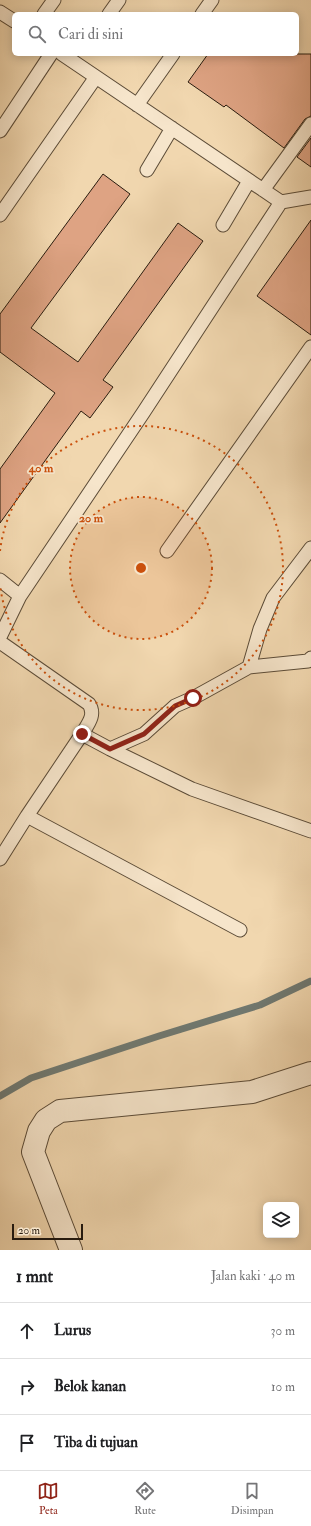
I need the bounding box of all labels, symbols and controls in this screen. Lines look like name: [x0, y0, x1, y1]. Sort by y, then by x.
search box: [12, 12, 299, 56]
icon: search: [26, 23, 48, 45]
text: Cari di sini: [58, 25, 123, 44]
text: 40 m: [28, 461, 54, 476]
text: 20 m: [79, 511, 104, 526]
centre of rings: [134, 561, 148, 575]
route start: [184, 689, 202, 707]
route end: [73, 725, 91, 743]
map controls: [263, 1202, 299, 1238]
button: layers: [263, 1202, 299, 1238]
scale bar: [12, 1222, 83, 1241]
text: 20 m: [18, 1224, 40, 1237]
text: 1 mnt: [16, 1266, 53, 1287]
text: Jalan kaki · 40 m: [211, 1268, 295, 1284]
icon: ahead: [16, 1320, 38, 1342]
text: Lurus: [54, 1321, 91, 1340]
text: 30 m: [271, 1323, 295, 1339]
icon: right: [16, 1376, 38, 1398]
text: Belok kanan: [54, 1377, 126, 1396]
text: 10 m: [271, 1379, 295, 1395]
icon: arrive: [16, 1432, 38, 1454]
text: Tiba di tujuan: [54, 1433, 138, 1452]
tab: Peta: [37, 1480, 59, 1517]
tab: Rute: [134, 1480, 156, 1517]
tab: Disimpan: [231, 1480, 274, 1517]

